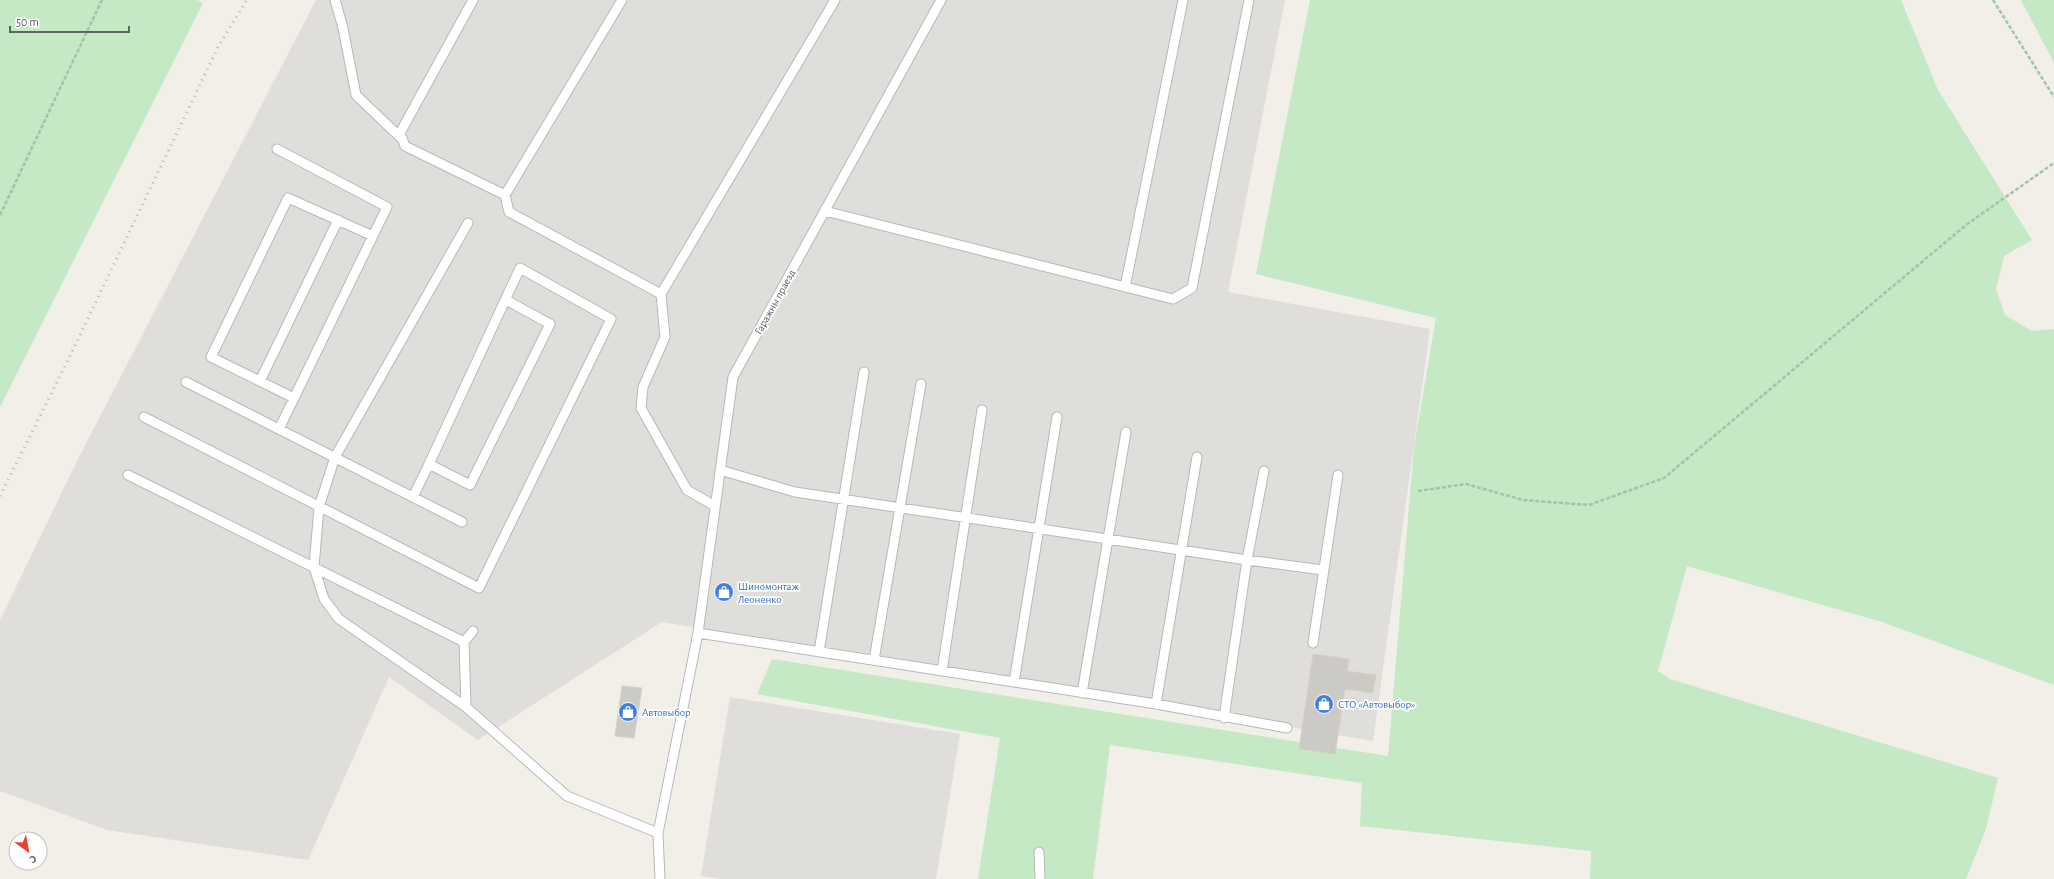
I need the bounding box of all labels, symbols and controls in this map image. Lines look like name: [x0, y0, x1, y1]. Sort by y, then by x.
scale bar: [10, 8, 129, 34]
text: 50 m: [16, 16, 39, 28]
street label: Гаражны праезд: [753, 267, 798, 336]
shop icon: Шиномонтаж Леоненко: [713, 581, 735, 603]
place label: Шиномонтаж Леоненко: [738, 581, 799, 605]
shop icon: СТО «Автовыбор»: [1313, 693, 1335, 715]
place label: СТО «Автовыбор»: [1338, 699, 1415, 710]
shop icon: Автовыбор: [617, 701, 639, 723]
place label: Автовыбор: [642, 707, 691, 718]
north arrow: [8, 831, 48, 871]
text: С: [28, 853, 39, 865]

